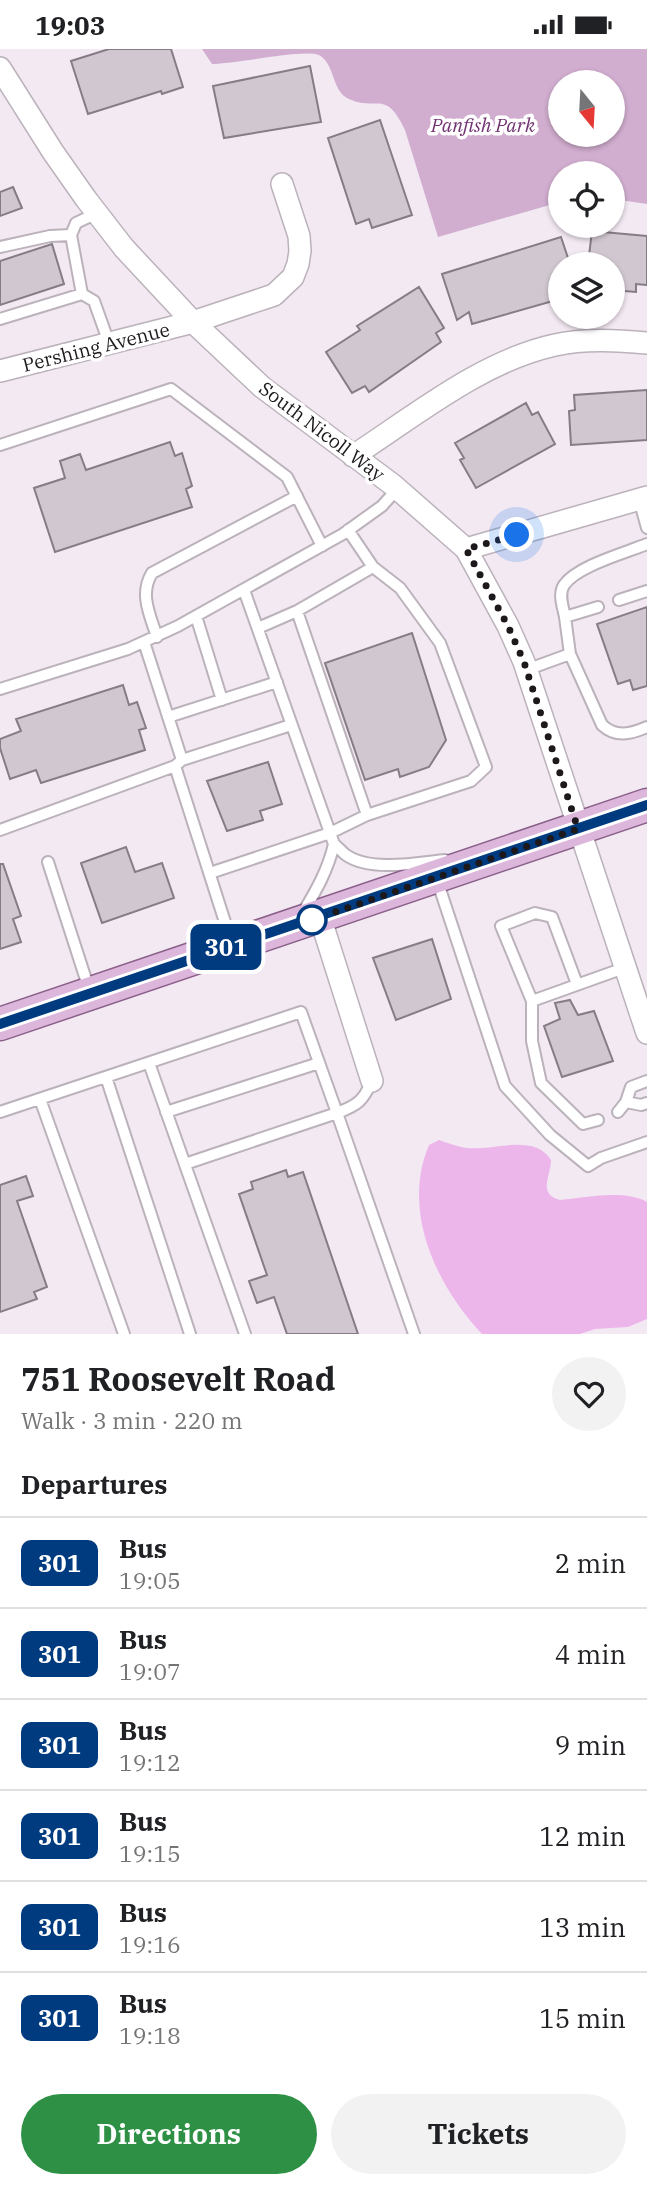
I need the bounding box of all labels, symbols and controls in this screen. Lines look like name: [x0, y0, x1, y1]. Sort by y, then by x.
text: 19:03: [35, 8, 105, 42]
north arrow: [548, 70, 625, 147]
map controls: [548, 70, 625, 329]
park label: Panfish Park: [430, 113, 536, 137]
button: locate: [548, 161, 625, 238]
button: layers: [548, 252, 625, 329]
street label: Pershing Avenue: [20, 317, 172, 377]
street label: South Nicoll Way: [254, 376, 390, 487]
your location: [499, 517, 534, 552]
unlabelled marker: [297, 905, 327, 935]
line badge: 301: [186, 924, 266, 970]
text: 301: [204, 931, 248, 963]
text: 751 Roosevelt Road: [21, 1357, 336, 1400]
button: heart: [552, 1357, 626, 1431]
text: Walk · 3 min · 220 m: [21, 1405, 243, 1435]
text: Departures: [21, 1467, 167, 1501]
text: Bus: [119, 1531, 167, 1565]
text: 2 min: [555, 1546, 626, 1580]
text: 301: [38, 1547, 81, 1579]
text: 19:05: [119, 1565, 181, 1595]
text: Bus: [119, 1622, 167, 1656]
text: 4 min: [555, 1637, 626, 1671]
text: 301: [38, 1638, 81, 1670]
text: 19:07: [119, 1656, 181, 1686]
text: Bus: [119, 1713, 167, 1747]
text: 9 min: [555, 1728, 626, 1762]
text: 301: [38, 1729, 81, 1761]
text: 19:12: [119, 1747, 181, 1777]
text: Bus: [119, 1804, 167, 1838]
text: 12 min: [539, 1819, 626, 1853]
text: 301: [38, 1820, 81, 1852]
text: 19:15: [119, 1838, 181, 1868]
text: Bus: [119, 1895, 167, 1929]
text: 13 min: [539, 1910, 626, 1944]
text: 301: [38, 1911, 81, 1943]
text: 19:16: [119, 1929, 181, 1959]
text: Bus: [119, 1986, 167, 2020]
text: 15 min: [539, 2001, 626, 2035]
text: 301: [38, 2002, 81, 2034]
text: 19:18: [119, 2020, 181, 2050]
button: Directions: [21, 2094, 317, 2174]
button: Tickets: [331, 2094, 626, 2174]

